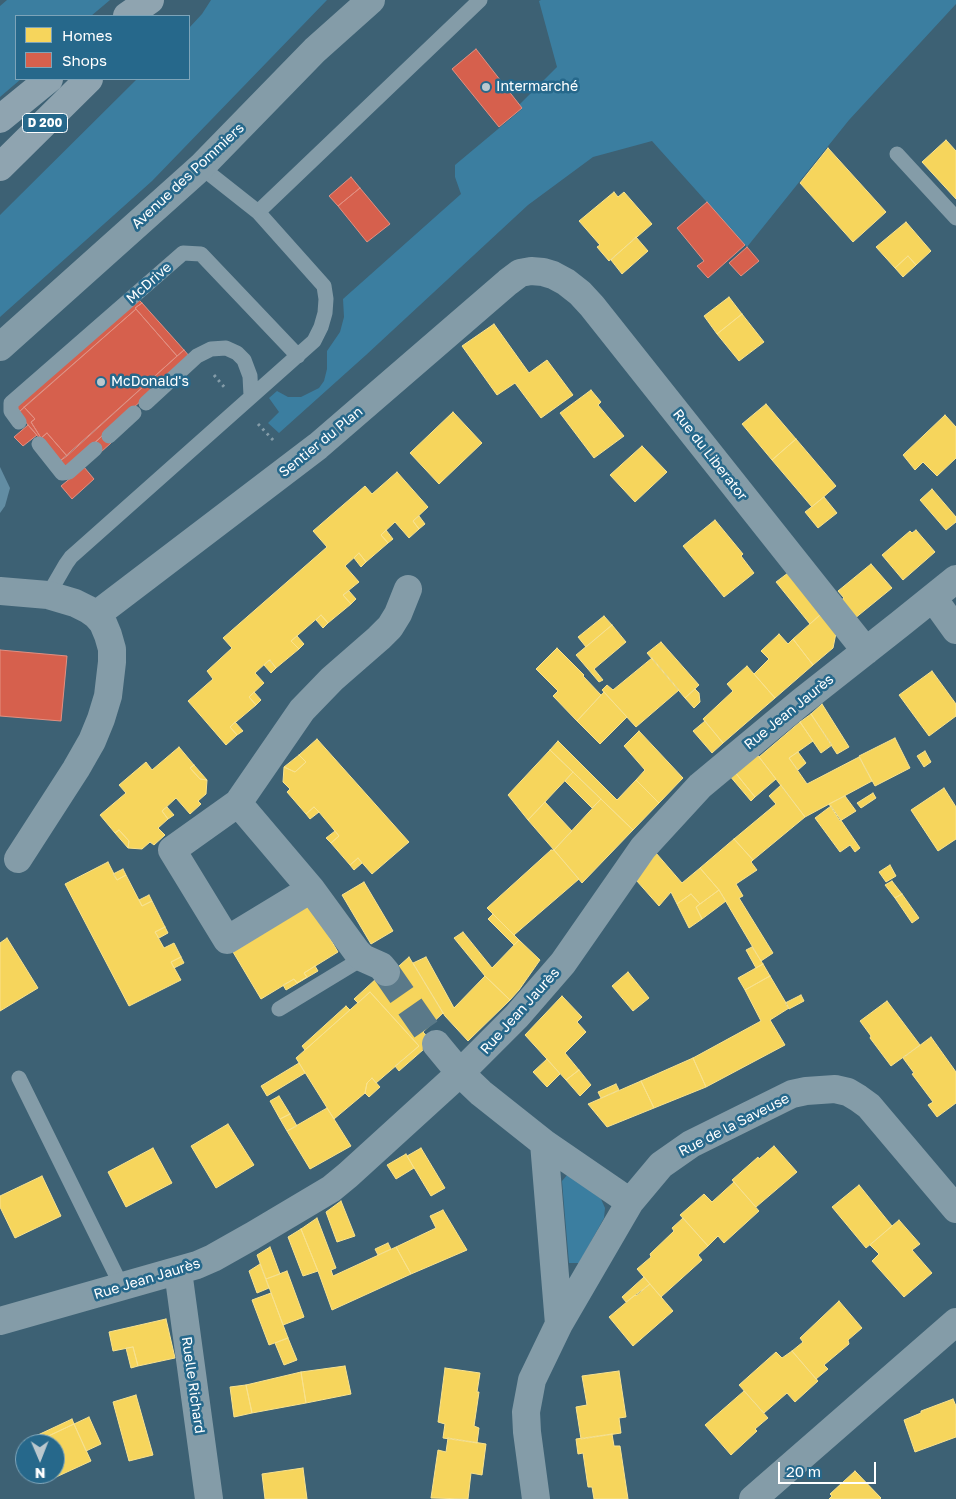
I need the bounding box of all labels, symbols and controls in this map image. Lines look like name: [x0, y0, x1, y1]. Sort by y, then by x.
legend: [15, 15, 190, 80]
text: Homes: [62, 26, 112, 44]
text: Shops: [62, 51, 107, 69]
place label: Intermarché: [496, 79, 578, 95]
marker: Intermarché: [480, 81, 492, 93]
road number: D 200: [22, 114, 68, 132]
street label: Avenue des Pommiers: [128, 120, 248, 232]
street label: McDrive: [123, 259, 175, 307]
place label: McDonald's: [111, 374, 189, 390]
marker: McDonald's: [95, 376, 107, 388]
street label: Sentier du Plan: [276, 403, 366, 481]
street label: Rue du Liberator: [669, 406, 751, 504]
street label: Rue Jean Jaurès: [741, 671, 837, 753]
street label: Rue Jean Jaurès: [477, 964, 563, 1058]
street label: Rue de la Saveuse: [676, 1090, 792, 1160]
street label: Rue Jean Jaurès: [92, 1255, 202, 1303]
street label: Ruelle Richard: [178, 1335, 208, 1435]
north arrow: [15, 1434, 65, 1484]
scale bar: [781, 1452, 878, 1484]
text: 20 m: [786, 1462, 821, 1480]
text: N: [35, 1465, 46, 1482]

